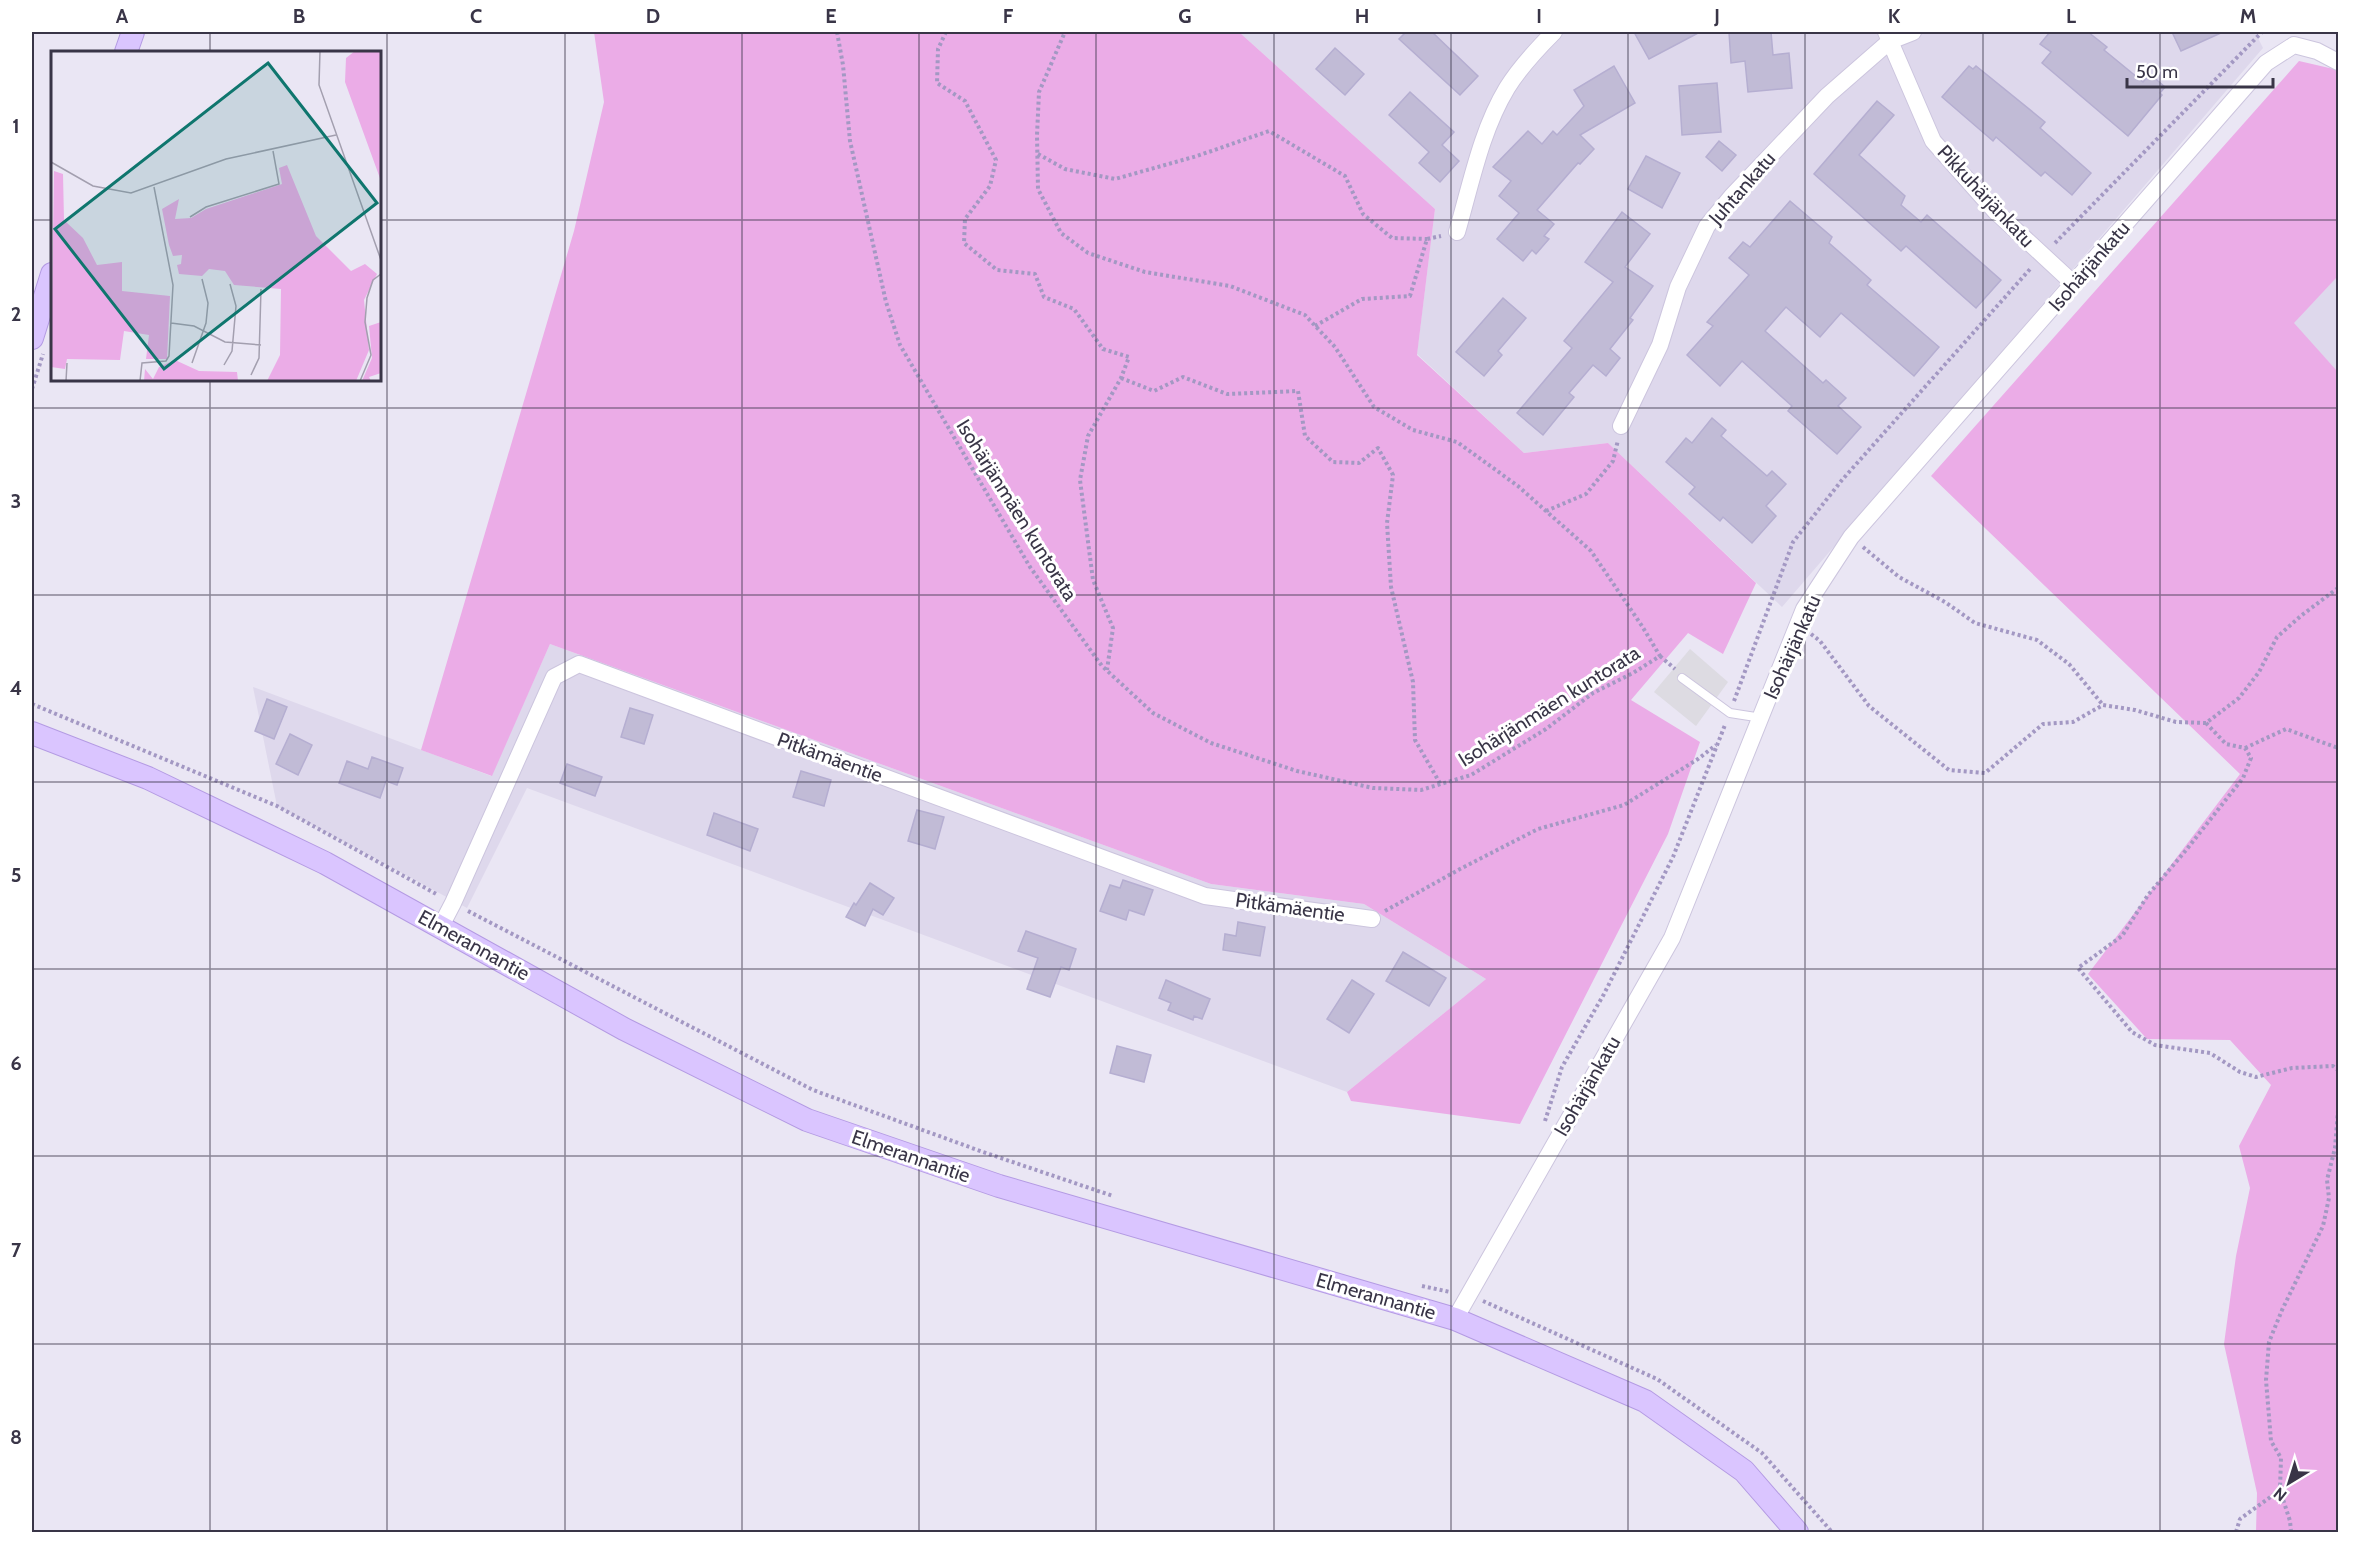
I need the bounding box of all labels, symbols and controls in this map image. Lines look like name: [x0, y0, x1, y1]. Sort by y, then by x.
text: A: [116, 4, 129, 28]
text: B: [293, 4, 305, 28]
text: C: [470, 4, 482, 28]
text: D: [646, 4, 660, 28]
text: E: [825, 4, 837, 28]
text: F: [1003, 4, 1014, 28]
text: G: [1178, 4, 1192, 28]
text: H: [1355, 4, 1369, 28]
text: I: [1536, 4, 1542, 28]
text: J: [1713, 4, 1720, 28]
text: K: [1888, 4, 1901, 28]
text: L: [2066, 4, 2076, 28]
text: M: [2240, 4, 2256, 28]
inset map: [51, 51, 381, 381]
scale bar: [2127, 51, 2272, 89]
text: 50 m: [2136, 61, 2178, 83]
text: 1: [12, 114, 20, 138]
street label: Pikkuhärjänkatu: [1932, 140, 2040, 252]
street label: Juhtankatu: [1703, 147, 1780, 230]
street label: Isohärjänkatu: [2043, 216, 2135, 316]
text: 2: [11, 302, 21, 326]
street label: Isohärjänmäen kuntorata: [951, 415, 1083, 605]
text: 3: [11, 489, 21, 513]
street label: Isohärjänkatu: [1758, 591, 1826, 703]
street label: Isohärjänmäen kuntorata: [1454, 640, 1644, 772]
text: 4: [10, 676, 22, 700]
street label: Pitkämäentie: [774, 727, 886, 787]
text: 5: [11, 863, 21, 887]
street label: Pitkämäentie: [1234, 887, 1346, 927]
street label: Elmerannantie: [414, 905, 534, 985]
street label: Isohärjänkatu: [1549, 1032, 1625, 1140]
text: 6: [10, 1051, 22, 1075]
street label: Elmerannantie: [849, 1125, 973, 1187]
text: 7: [11, 1238, 22, 1262]
street label: Elmerannantie: [1313, 1267, 1439, 1325]
text: 8: [10, 1425, 22, 1449]
north arrow: [2259, 1453, 2319, 1513]
text: N: [2270, 1483, 2290, 1505]

